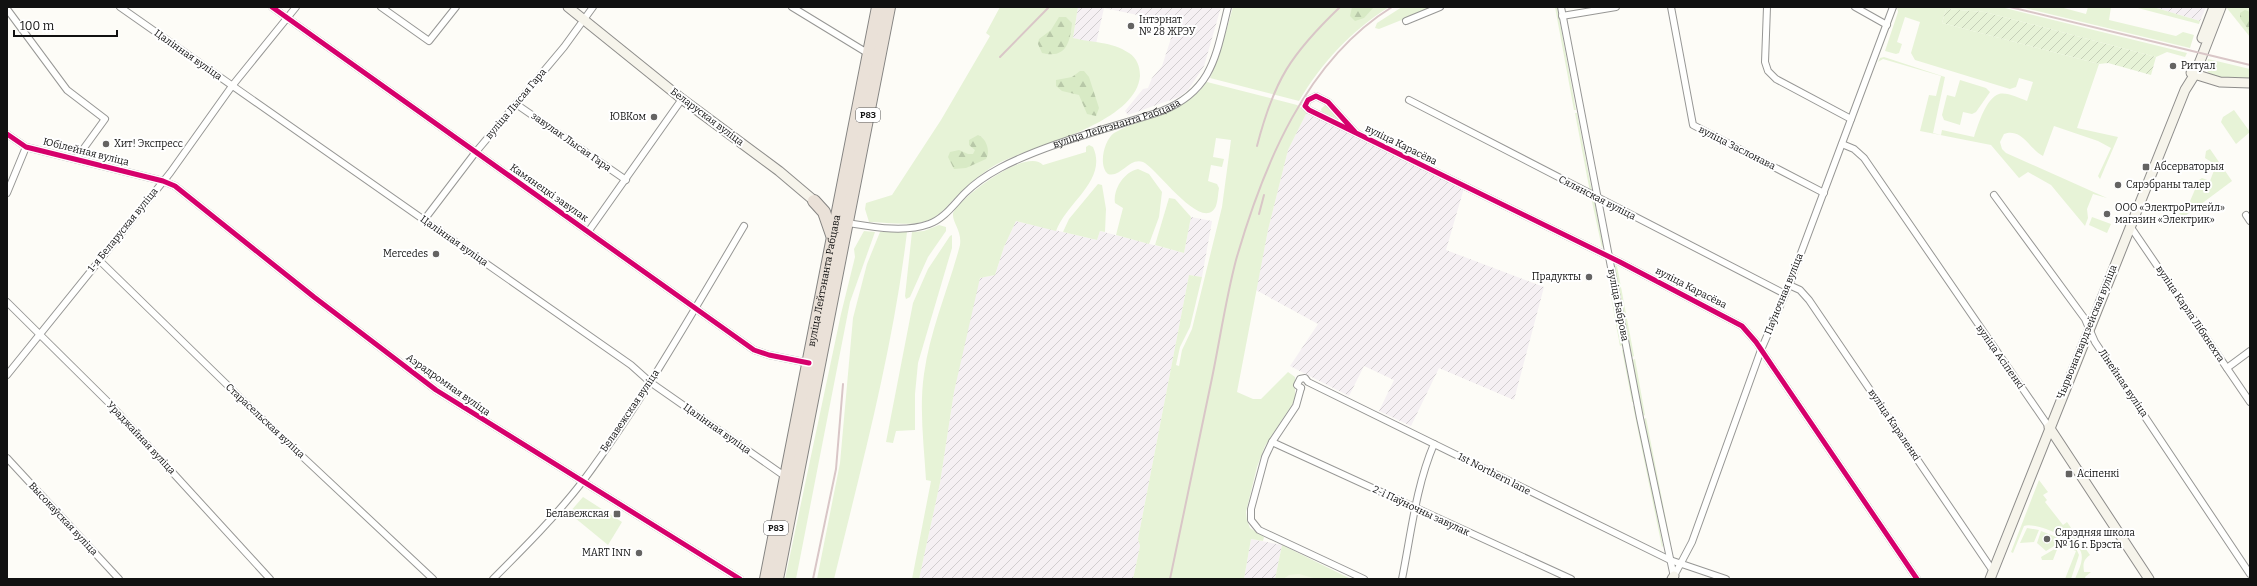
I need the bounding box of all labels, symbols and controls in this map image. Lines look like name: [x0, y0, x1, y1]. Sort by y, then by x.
scale bar: [14, 12, 117, 38]
place label: Інтэрнат № 28 ЖРЭУ: [1139, 14, 1196, 38]
text: 100 m: [20, 19, 55, 33]
marker: Інтэрнат № 28 ЖРЭУ: [1126, 21, 1136, 31]
street label: Цалінная вуліца: [152, 27, 225, 83]
place label: Ритуал: [2181, 60, 2215, 72]
marker: Ритуал: [2168, 61, 2178, 71]
street label: вуліца Лысая Гара: [483, 66, 549, 142]
street label: Беларуская вуліца: [668, 86, 746, 149]
street label: вуліца Лейтэнанта Рабцава: [1051, 97, 1183, 151]
road number: Р83: [856, 108, 880, 122]
street label: завулак Лысая Гара: [529, 110, 614, 174]
place label: ЮВКом: [610, 111, 646, 123]
marker: ЮВКом: [649, 112, 659, 122]
street label: вуліца Карасёва: [1363, 122, 1439, 168]
street label: вуліца Заслонава: [1697, 123, 1778, 173]
street label: Юбілейная вуліца: [42, 135, 131, 169]
place label: Хит! Экспресс: [114, 138, 183, 150]
marker: Хит! Экспресс: [101, 139, 111, 149]
place label: Абсерваторыя: [2154, 160, 2224, 173]
street label: Камянецкі завулак: [508, 162, 590, 225]
marker: Абсерваторыя: [2141, 162, 2151, 172]
street label: Сялянская вуліца: [1556, 173, 1638, 223]
place label: Сярэбраны талер: [2126, 178, 2211, 191]
marker: Сярэбраны талер: [2113, 180, 2123, 190]
street label: 1-я Беларуская вуліца: [85, 185, 161, 274]
place label: ООО «ЭлектроРитейл» магазин «Электрик»: [2115, 202, 2225, 226]
marker: ООО «ЭлектроРитейл» магазин «Электрик»: [2102, 209, 2112, 219]
street label: Цалінная вуліца: [418, 213, 491, 269]
street label: вуліца Лейтэнанта Рабцава: [806, 213, 843, 347]
place label: Mercedes: [383, 248, 428, 260]
marker: Mercedes: [431, 249, 441, 259]
street label: Паўночная вуліца: [1762, 251, 1806, 337]
street label: Чырвонагвардзейская вуліца: [2054, 262, 2120, 401]
street label: вуліца Карла Лібкнехта: [2153, 263, 2228, 365]
street label: вуліца Карасёва: [1653, 265, 1729, 311]
street label: вуліца Баброва: [1605, 268, 1632, 343]
place label: Прадукты: [1532, 271, 1581, 283]
marker: Прадукты: [1584, 272, 1594, 282]
street label: вуліца Асіпенкі: [1973, 323, 2027, 391]
street label: Лінейная вуліца: [2096, 347, 2151, 420]
street label: Аэрадромная вуліца: [404, 351, 493, 419]
street label: Белавежская вуліца: [598, 367, 662, 454]
street label: Старасельская вуліца: [223, 381, 308, 461]
street label: вуліца Караленкі: [1866, 387, 1922, 463]
street label: Ураджайная вуліца: [104, 399, 178, 477]
street label: Цалінная вуліца: [681, 401, 754, 457]
street label: 1st Northern lane: [1456, 450, 1532, 498]
place label: Асіпенкі: [2077, 468, 2119, 480]
marker: Асіпенкі: [2064, 469, 2074, 479]
street label: Высокаўская вуліца: [26, 480, 100, 558]
street label: 2-і Паўночны завулак: [1371, 483, 1471, 539]
place label: Белавежская: [546, 508, 609, 520]
marker: Белавежская: [612, 509, 622, 519]
road number: Р83: [764, 521, 788, 535]
place label: Сярэдняя школа № 16 г. Брэста: [2055, 527, 2135, 551]
marker: Сярэдняя школа № 16 г. Брэста: [2042, 534, 2052, 544]
place label: MART INN: [582, 547, 631, 559]
marker: MART INN: [634, 548, 644, 558]

